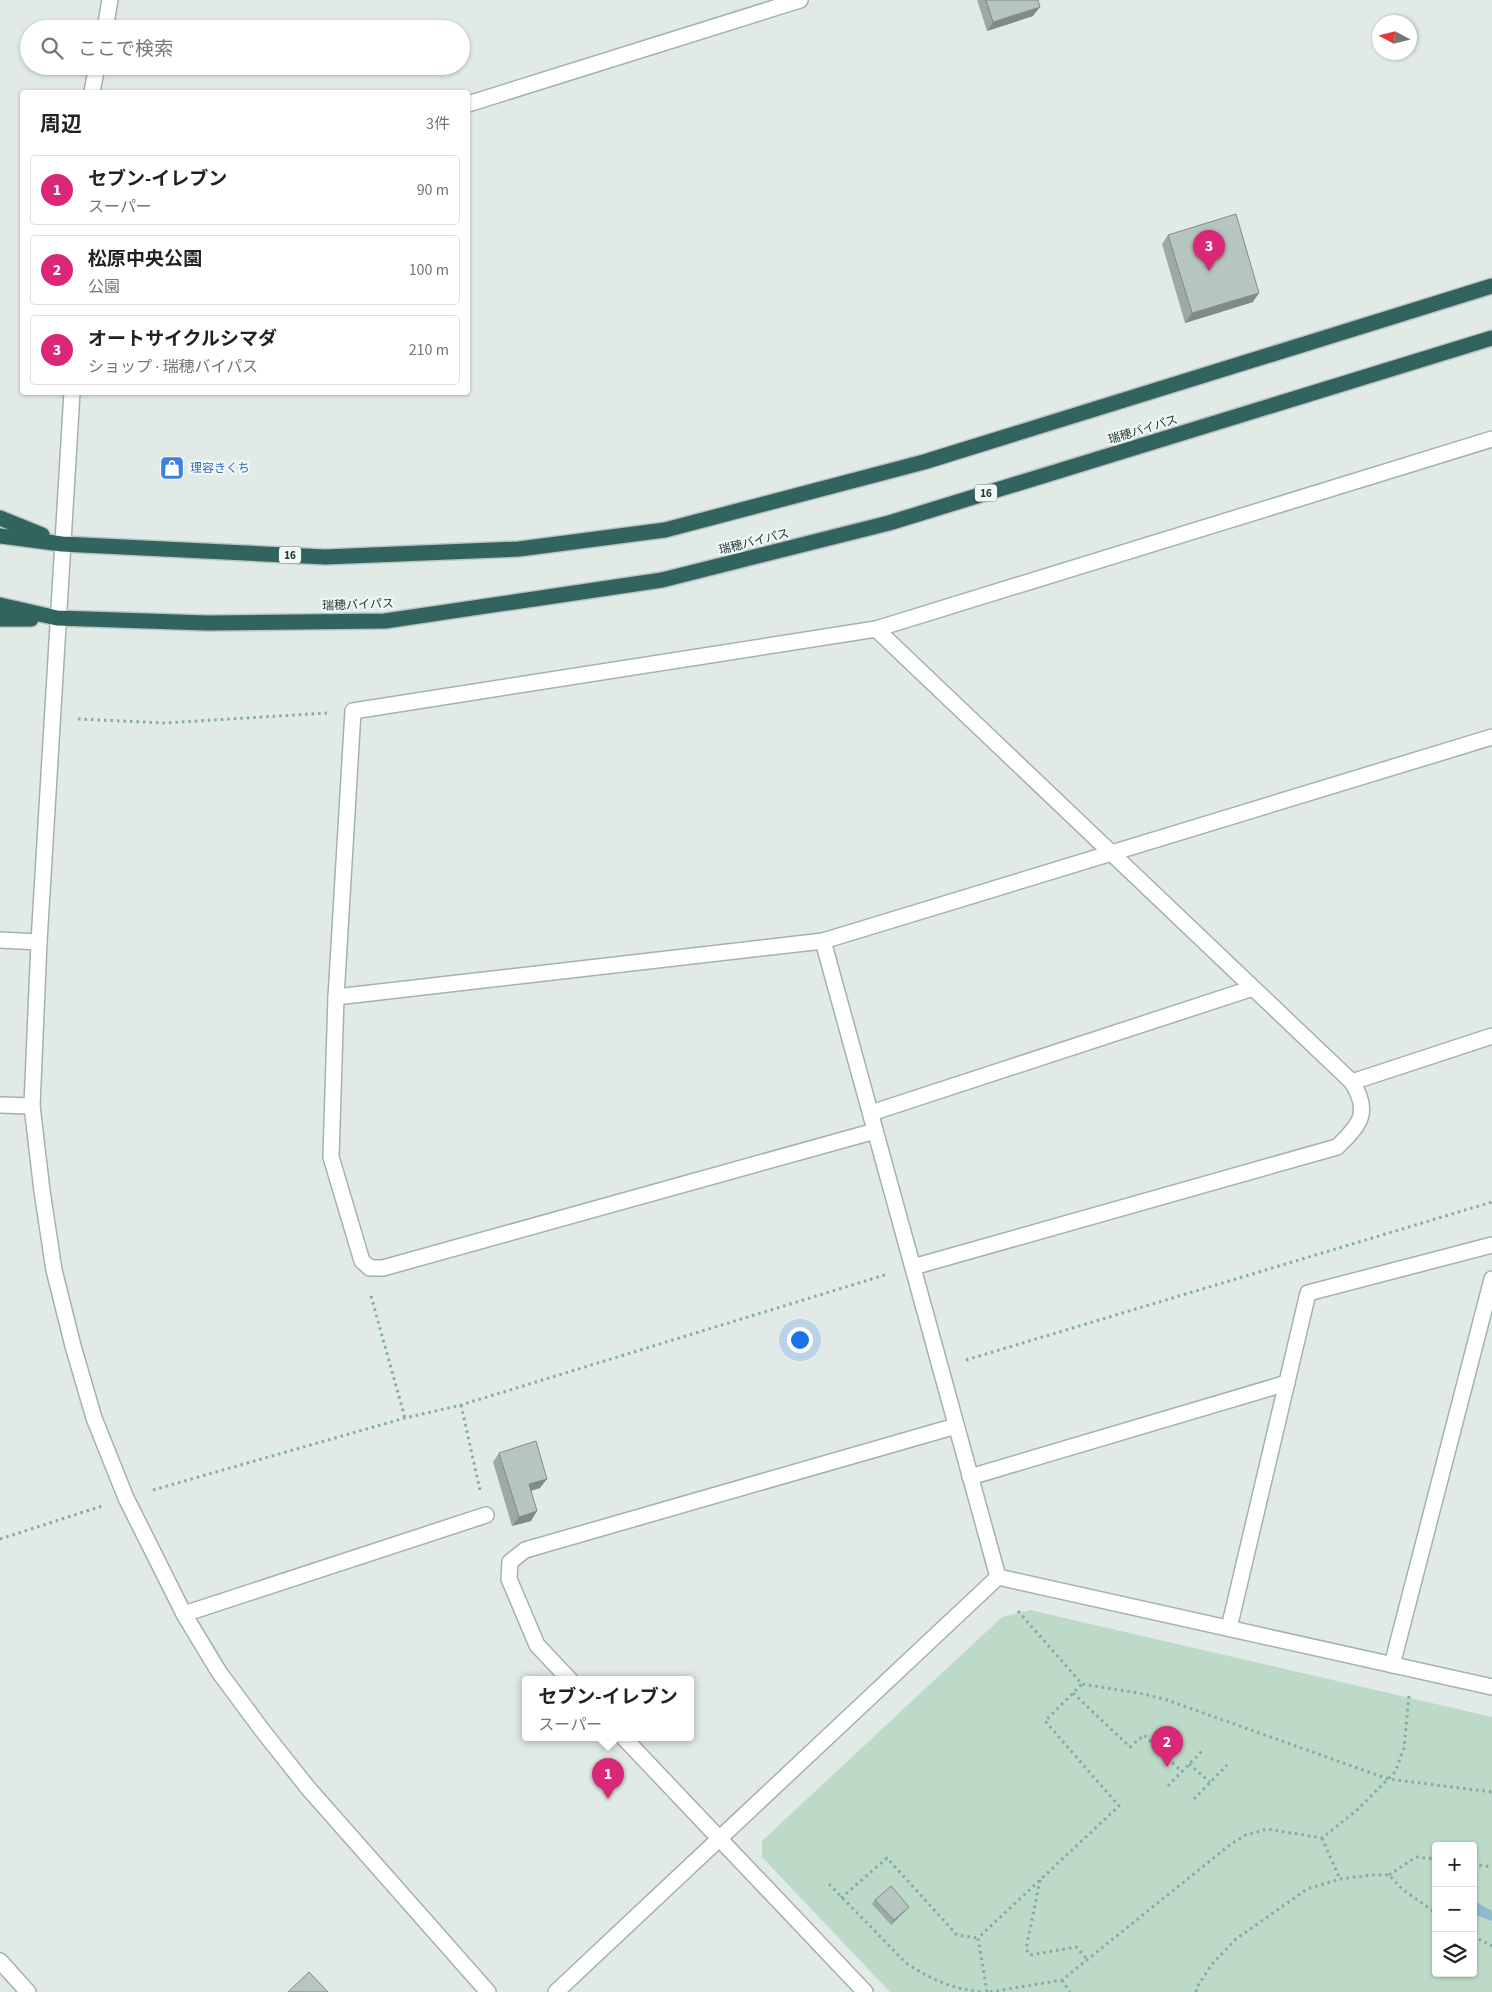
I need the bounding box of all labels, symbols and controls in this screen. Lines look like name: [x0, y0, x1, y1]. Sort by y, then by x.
north arrow: [1372, 15, 1417, 60]
search box: [20, 20, 470, 75]
icon: search: [38, 34, 66, 62]
text: ここで検索: [78, 36, 173, 63]
text: 周辺: [40, 109, 82, 139]
text: 3件: [426, 113, 450, 135]
text: セブン-イレブン: [88, 166, 227, 193]
text: 1: [53, 179, 61, 201]
text: 90 m: [417, 179, 449, 201]
text: スーパー: [88, 196, 152, 218]
pin: 3: [1193, 230, 1225, 271]
text: 松原中央公園: [88, 246, 202, 273]
text: 2: [53, 259, 61, 281]
text: 100 m: [409, 259, 449, 281]
text: 公園: [88, 276, 120, 298]
text: オートサイクルシマダ: [88, 326, 277, 353]
text: 3: [53, 339, 61, 361]
text: 210 m: [409, 339, 449, 361]
text: ショップ · 瑞穂バイパス: [88, 356, 258, 378]
street label: 瑞穂バイパス: [1106, 411, 1180, 449]
shop icon: 理容きくち: [159, 455, 185, 481]
place label: 理容きくち: [190, 460, 250, 477]
road number: 16: [975, 484, 997, 502]
street label: 瑞穂バイパス: [717, 525, 791, 559]
road number: 16: [279, 546, 301, 564]
street label: 瑞穂バイパス: [322, 595, 394, 615]
your location: [787, 1327, 813, 1353]
popup: [522, 1676, 694, 1741]
text: セブン-イレブン: [538, 1684, 678, 1711]
text: スーパー: [538, 1714, 602, 1736]
pin: 2: [1151, 1726, 1183, 1767]
pin: 1: [592, 1758, 624, 1799]
map controls: [1432, 1842, 1477, 1977]
button: +: [1432, 1842, 1477, 1887]
button: −: [1432, 1887, 1477, 1932]
button: layers: [1432, 1932, 1477, 1977]

